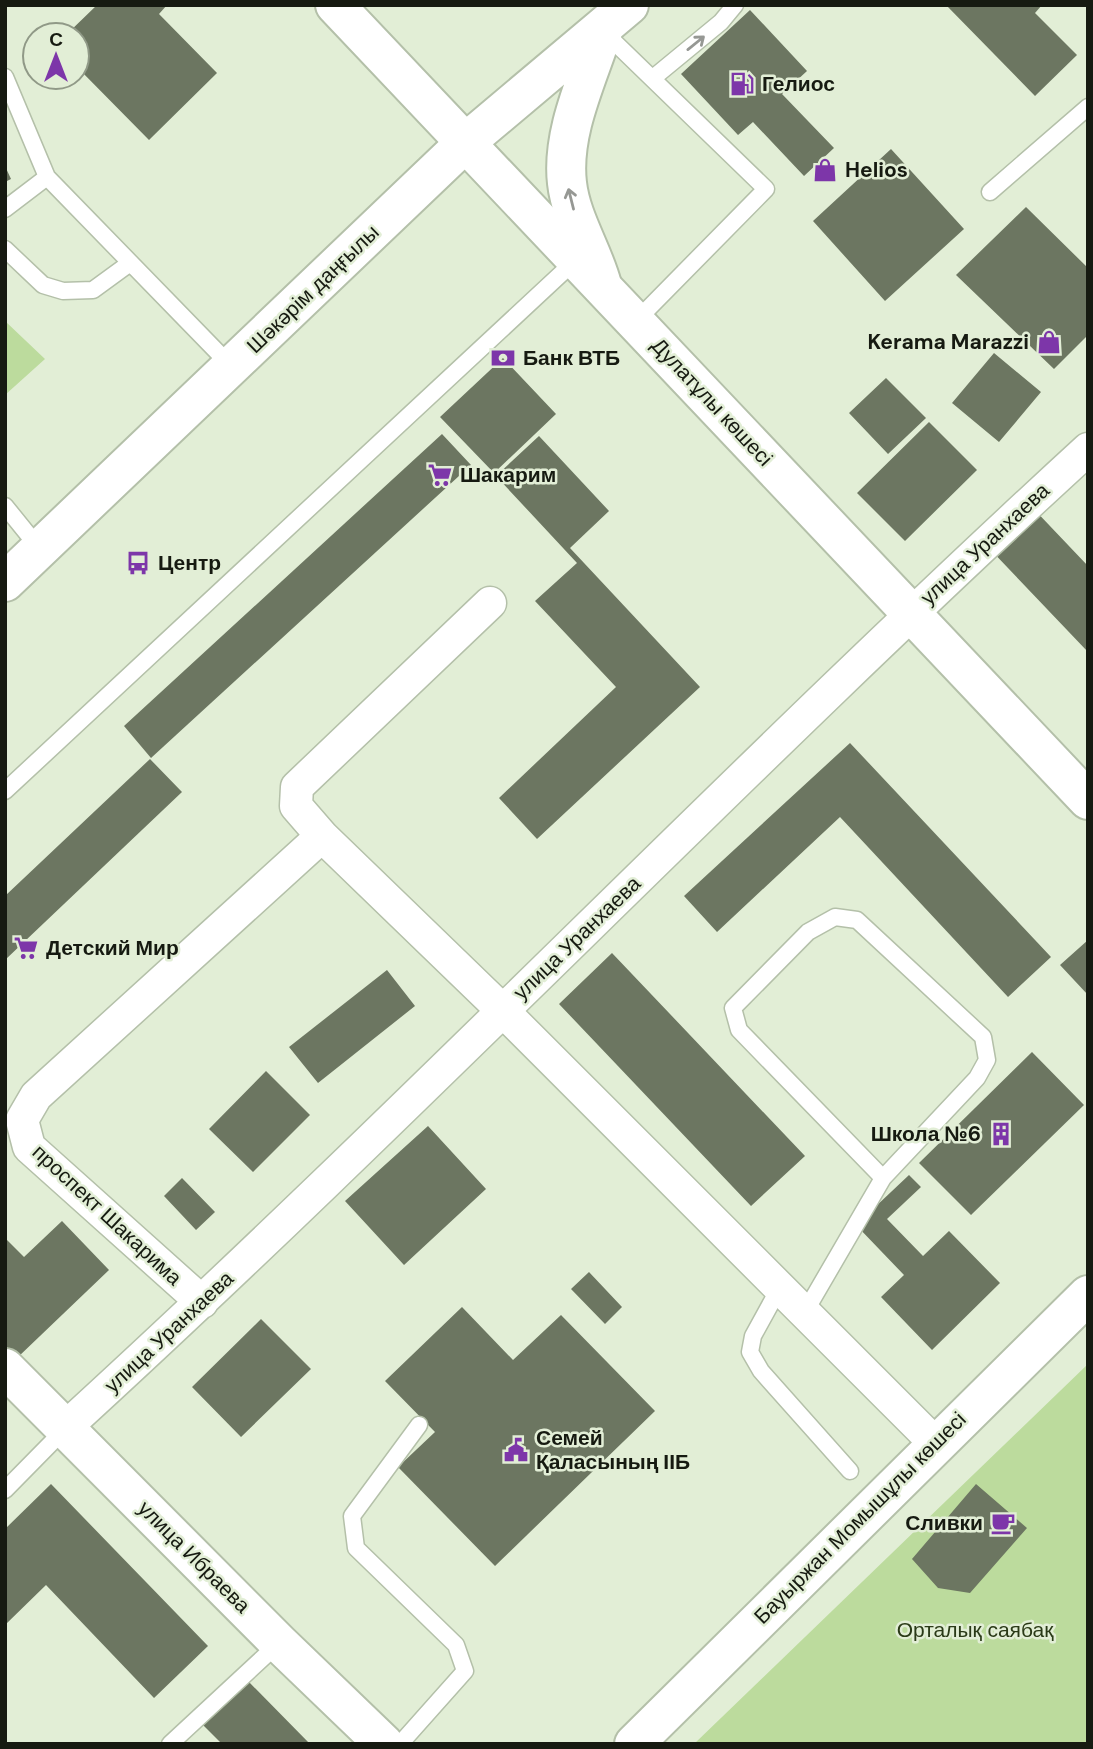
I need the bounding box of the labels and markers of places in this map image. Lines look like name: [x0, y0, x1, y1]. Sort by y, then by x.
fuel station icon: Гелиос: [728, 70, 756, 98]
place label: Гелиос: [762, 70, 835, 98]
shop icon: Helios: [811, 156, 839, 184]
place label: Helios: [845, 156, 908, 184]
place label: Kerama Marazzi: [868, 328, 1029, 356]
shop icon: Kerama Marazzi: [1035, 328, 1063, 356]
bank icon: Банк ВТБ: [489, 344, 517, 372]
place label: Банк ВТБ: [523, 344, 620, 372]
supermarket icon: Шакарим: [426, 461, 454, 489]
place label: Шакарим: [460, 461, 556, 489]
bus stop icon: Центр: [124, 549, 152, 577]
place label: Центр: [158, 549, 221, 577]
supermarket icon: Детский Мир: [12, 934, 40, 962]
place label: Детский Мир: [46, 934, 179, 962]
place label: Школа №6: [871, 1120, 981, 1148]
building icon: Школа №6: [987, 1120, 1015, 1148]
place label: Семей Қаласының ІІБ: [536, 1424, 690, 1476]
public building icon: Семей Қаласының ІІБ: [502, 1436, 530, 1464]
place label: Сливки: [905, 1509, 983, 1537]
cafe icon: Сливки: [989, 1509, 1017, 1537]

